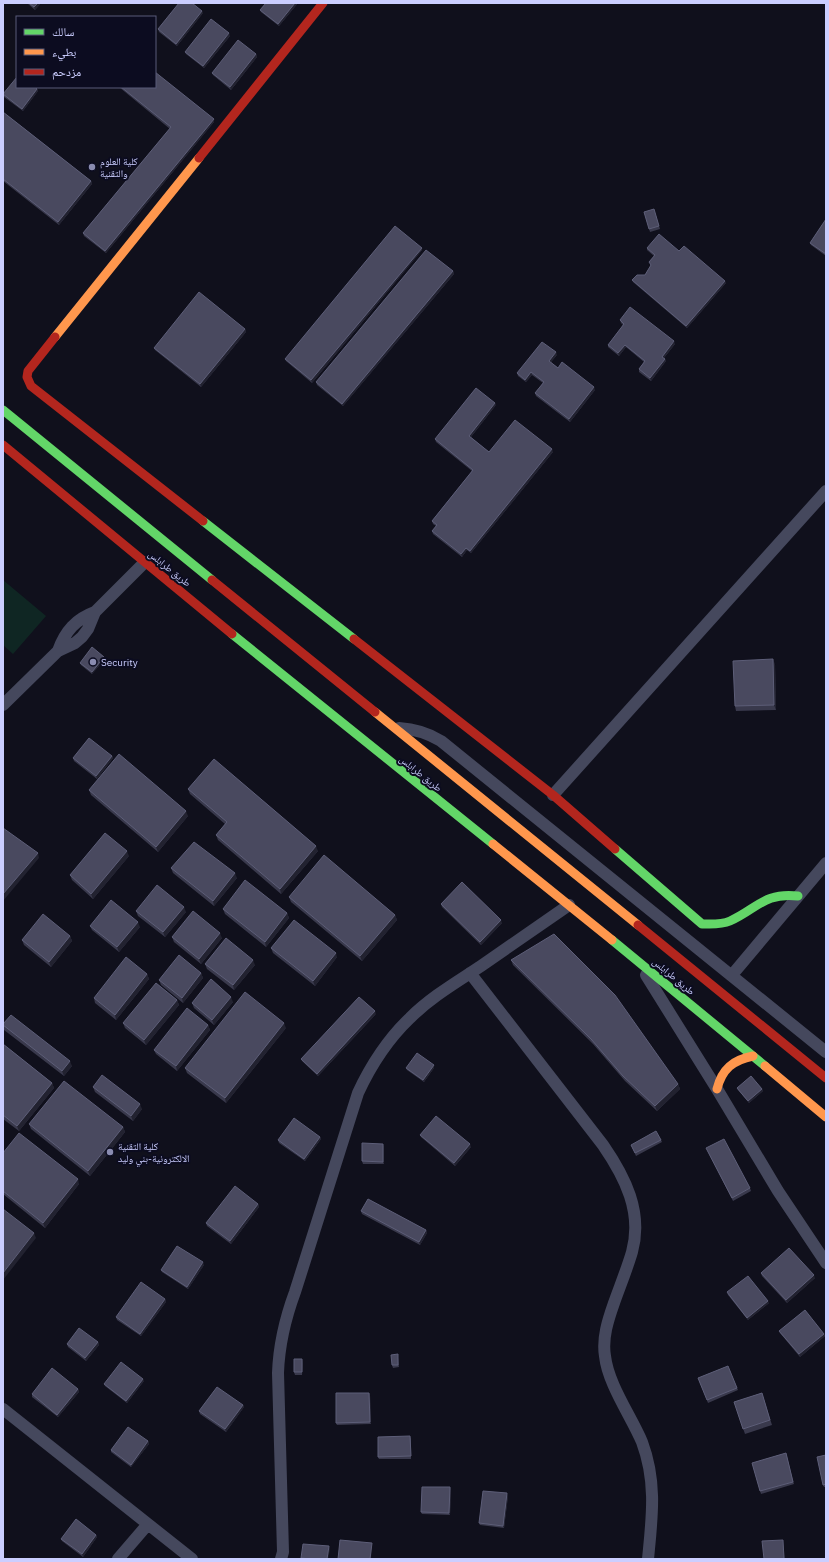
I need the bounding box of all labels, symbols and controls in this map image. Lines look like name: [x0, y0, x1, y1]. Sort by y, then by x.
legend: [16, 16, 156, 88]
text: سالك: [52, 24, 74, 39]
text: بطيء: [52, 44, 76, 62]
text: مزدحم: [52, 64, 81, 80]
place label: كلية العلوم والتقنية: [100, 155, 138, 180]
marker: كلية العلوم والتقنية: [87, 162, 97, 172]
street label: طريق طرابلس: [146, 547, 194, 590]
place label: Security: [101, 656, 138, 669]
marker: Security: [88, 657, 98, 667]
street label: طريق طرابلس: [397, 752, 445, 795]
street label: طريق طرابلس: [650, 955, 698, 998]
place label: كلية التقنية الالكترونية-بني وليد: [118, 1140, 190, 1167]
marker: كلية التقنية الالكترونية-بني وليد: [105, 1147, 115, 1157]

